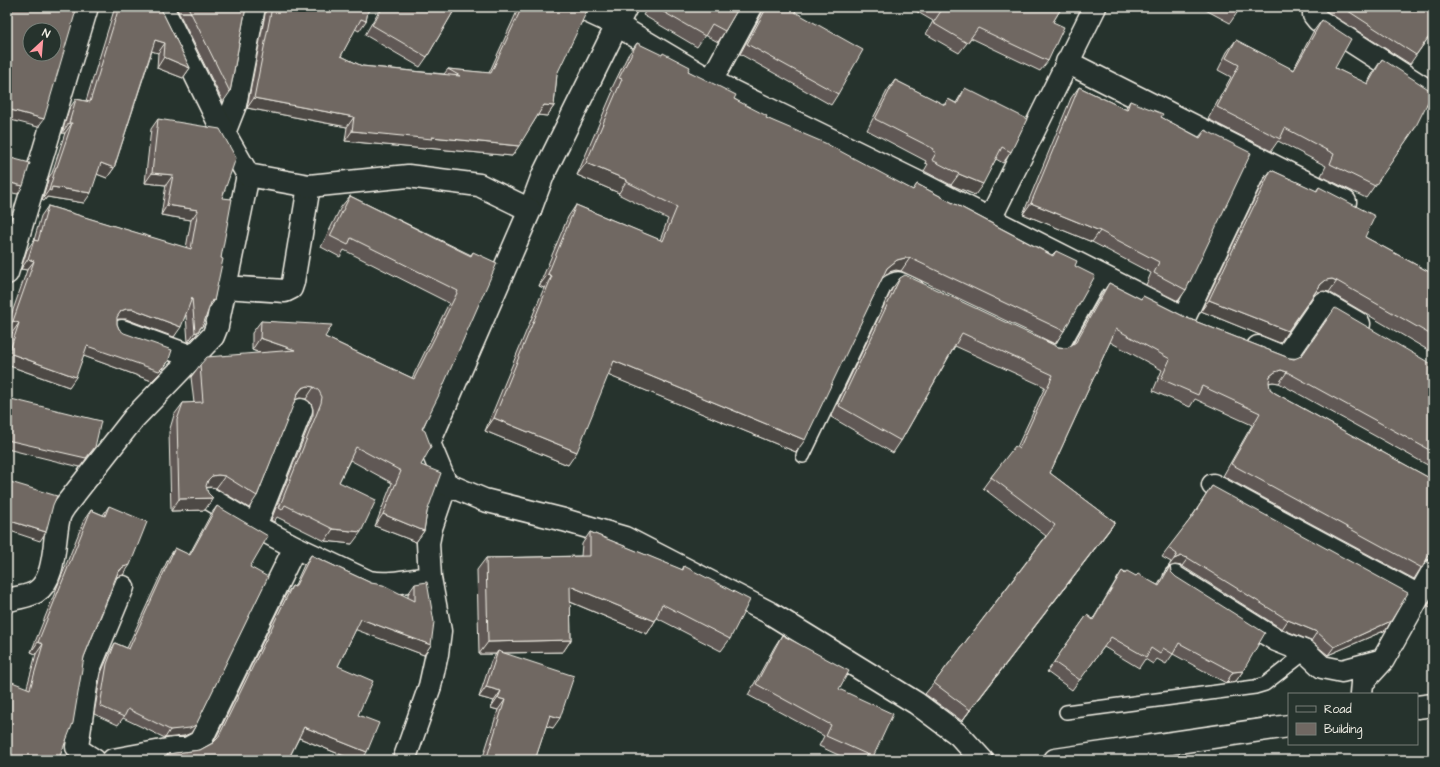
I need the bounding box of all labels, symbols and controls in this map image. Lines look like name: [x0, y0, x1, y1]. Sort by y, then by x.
north arrow: [22, 22, 62, 62]
text: N: [40, 25, 53, 42]
legend: [1288, 693, 1418, 745]
text: Road: [1324, 701, 1352, 718]
text: Building: [1324, 721, 1362, 739]

